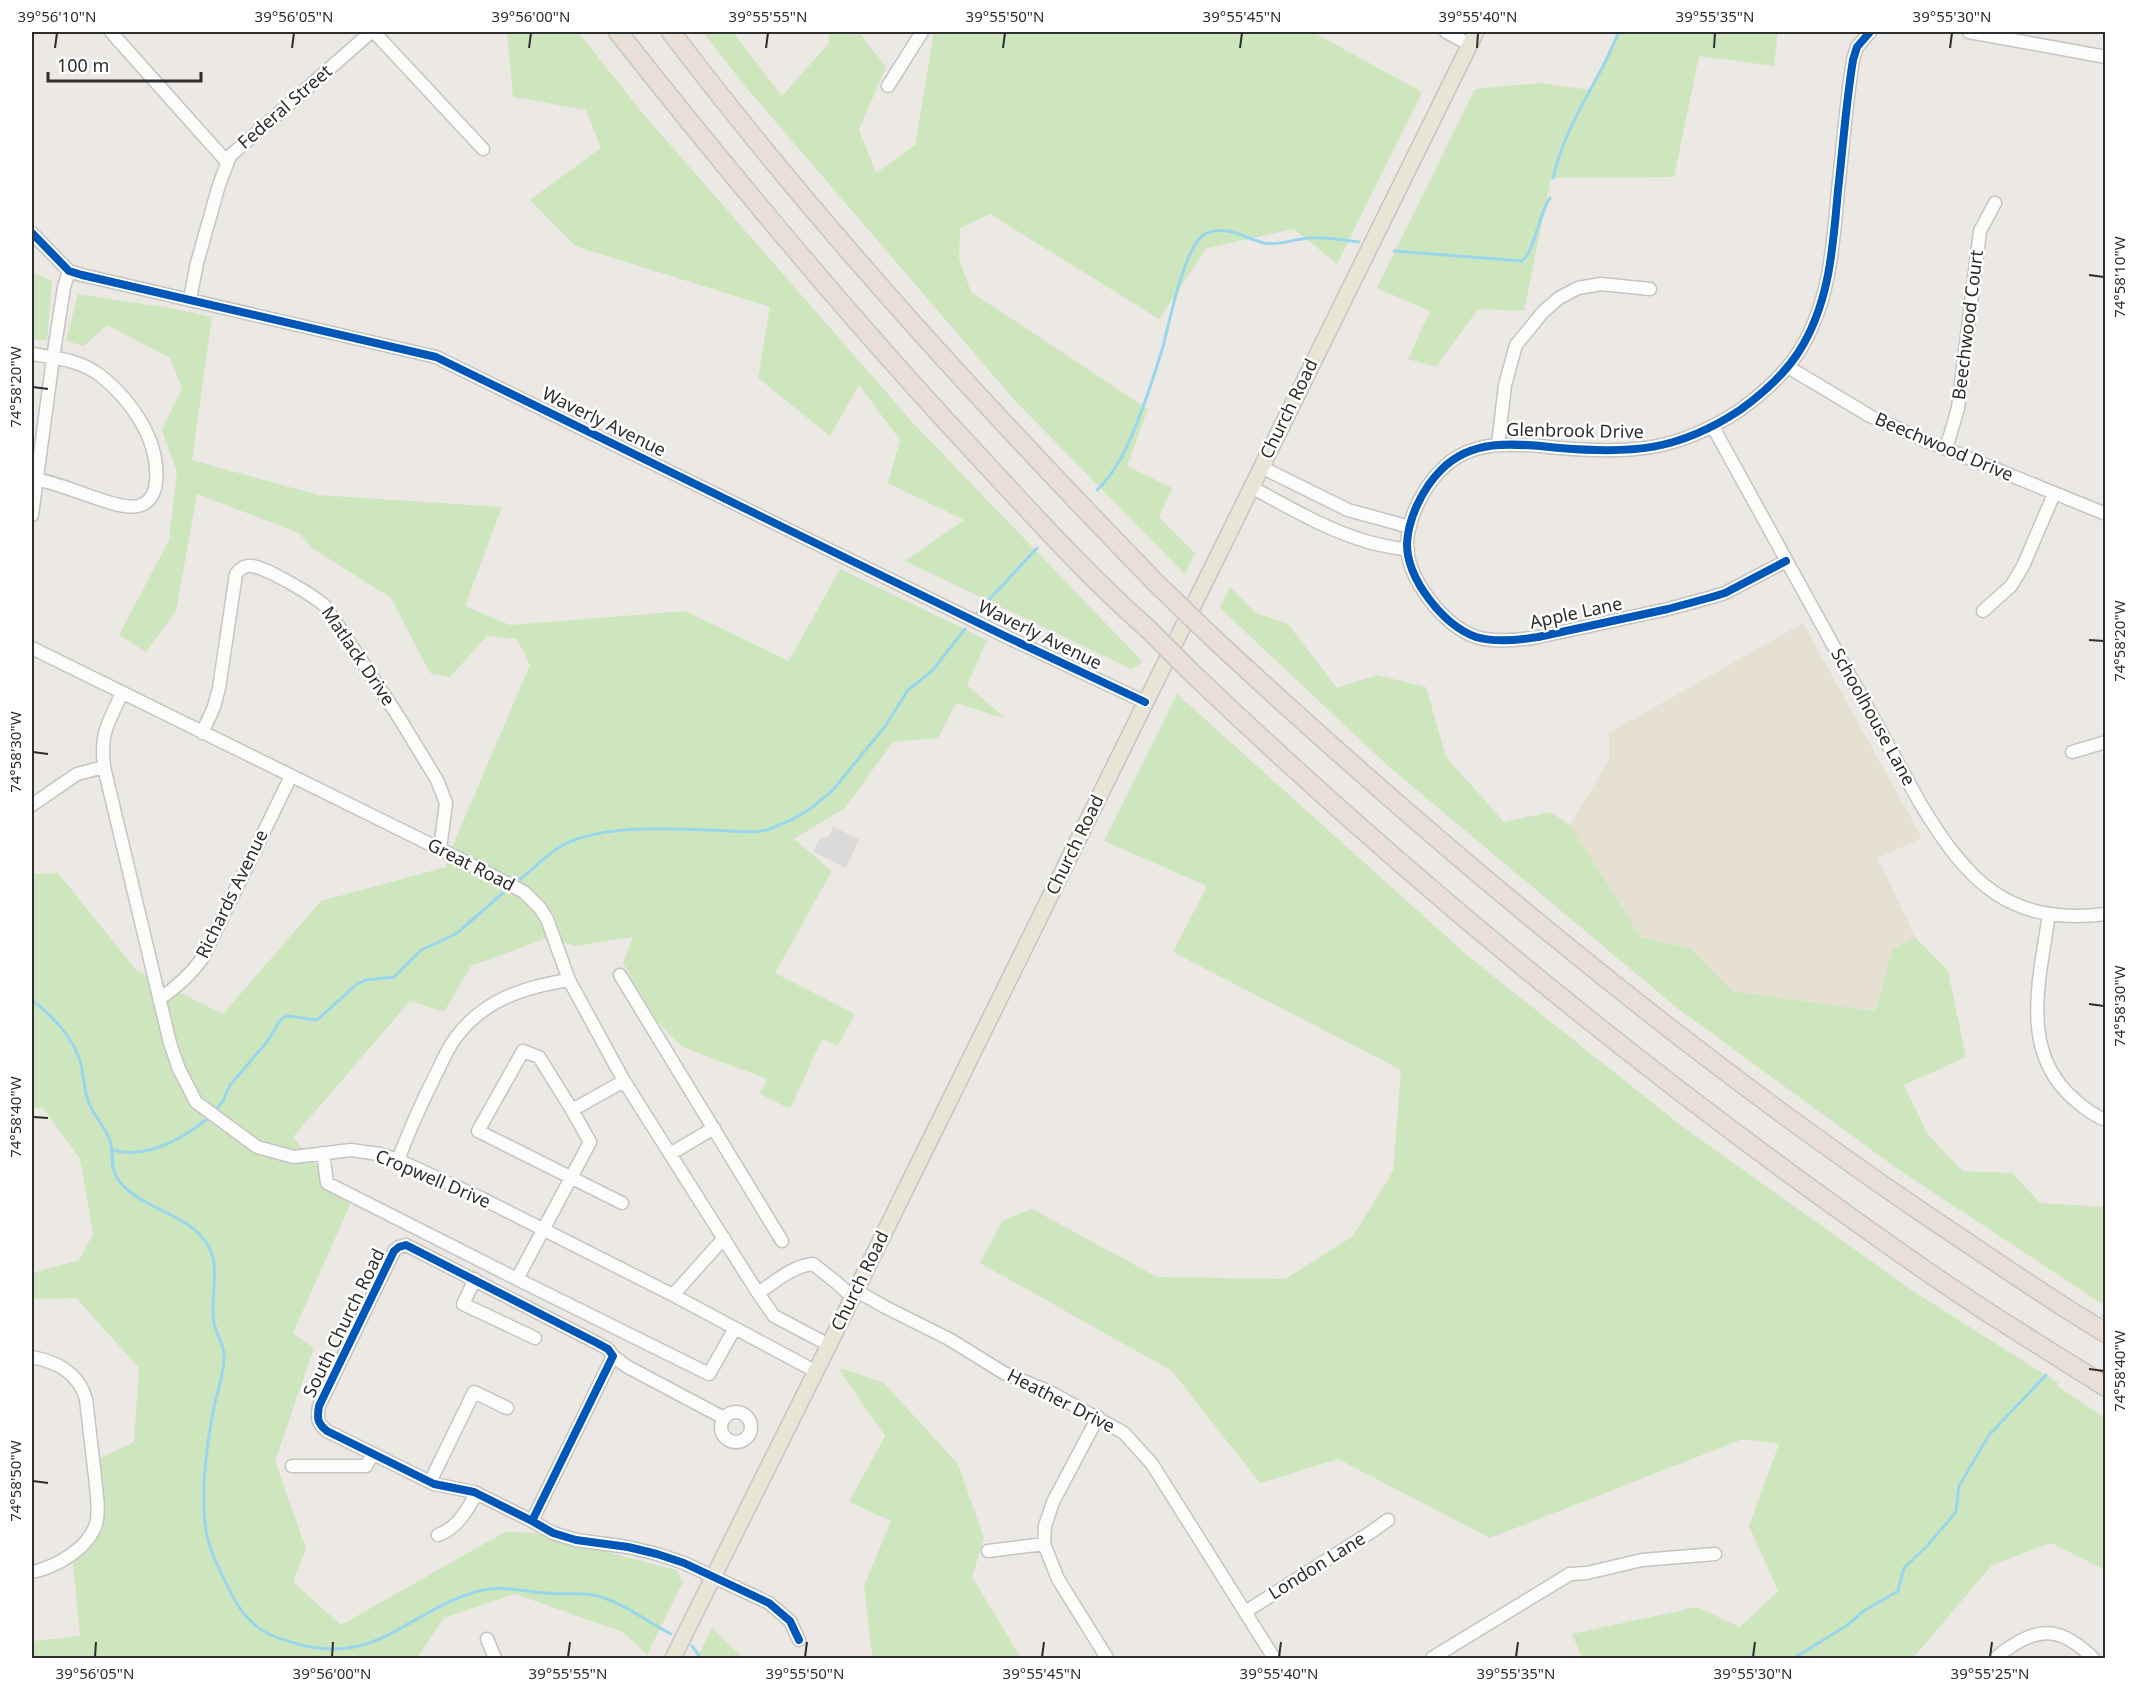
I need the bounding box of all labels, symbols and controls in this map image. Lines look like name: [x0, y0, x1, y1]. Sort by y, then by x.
text: 39°56'10"N: [18, 6, 96, 26]
text: 39°56'05"N: [255, 6, 333, 26]
text: 39°56'00"N: [492, 6, 570, 26]
text: 39°55'55"N: [729, 6, 807, 26]
text: 39°55'50"N: [966, 6, 1044, 26]
text: 39°55'45"N: [1203, 6, 1281, 26]
text: 39°55'40"N: [1439, 6, 1517, 26]
text: 39°55'35"N: [1676, 6, 1754, 26]
text: 39°55'30"N: [1913, 6, 1991, 26]
scale bar: [48, 45, 201, 83]
text: 100 m: [57, 53, 109, 77]
street label: Federal Street: [232, 58, 337, 154]
text: 74°58'10"W: [2109, 236, 2129, 318]
street label: Beechwood Court: [1946, 248, 1988, 401]
text: 74°58'20"W: [5, 346, 25, 428]
street label: Church Road: [1254, 355, 1323, 463]
street label: Waverly Avenue: [539, 381, 670, 461]
street label: Beechwood Drive: [1872, 406, 2017, 486]
street label: Glenbrook Drive: [1506, 417, 1644, 443]
street label: Apple Lane: [1527, 591, 1624, 634]
street label: Waverly Avenue: [975, 594, 1106, 674]
text: 74°58'20"W: [2109, 600, 2129, 682]
street label: Matlack Drive: [317, 601, 401, 710]
street label: Schoolhouse Lane: [1826, 644, 1922, 789]
text: 74°58'30"W: [5, 711, 25, 793]
street label: Church Road: [1040, 791, 1109, 899]
street label: Richards Avenue: [190, 825, 273, 962]
street label: Great Road: [424, 832, 519, 896]
text: 74°58'30"W: [2109, 965, 2129, 1047]
text: 74°58'40"W: [5, 1076, 25, 1158]
street label: Cropwell Drive: [372, 1143, 495, 1213]
street label: Church Road: [825, 1227, 894, 1335]
street label: South Church Road: [297, 1244, 390, 1401]
text: 74°58'40"W: [2109, 1330, 2129, 1412]
street label: Heather Drive: [1003, 1363, 1119, 1438]
text: 74°58'50"W: [5, 1440, 25, 1522]
street label: London Lane: [1263, 1526, 1369, 1604]
text: 39°56'05"N: [56, 1663, 134, 1683]
text: 39°56'00"N: [293, 1663, 371, 1683]
text: 39°55'55"N: [529, 1663, 607, 1683]
text: 39°55'50"N: [766, 1663, 844, 1683]
text: 39°55'45"N: [1003, 1663, 1081, 1683]
text: 39°55'40"N: [1240, 1663, 1318, 1683]
text: 39°55'35"N: [1477, 1663, 1555, 1683]
text: 39°55'30"N: [1714, 1663, 1792, 1683]
text: 39°55'25"N: [1951, 1663, 2029, 1683]

